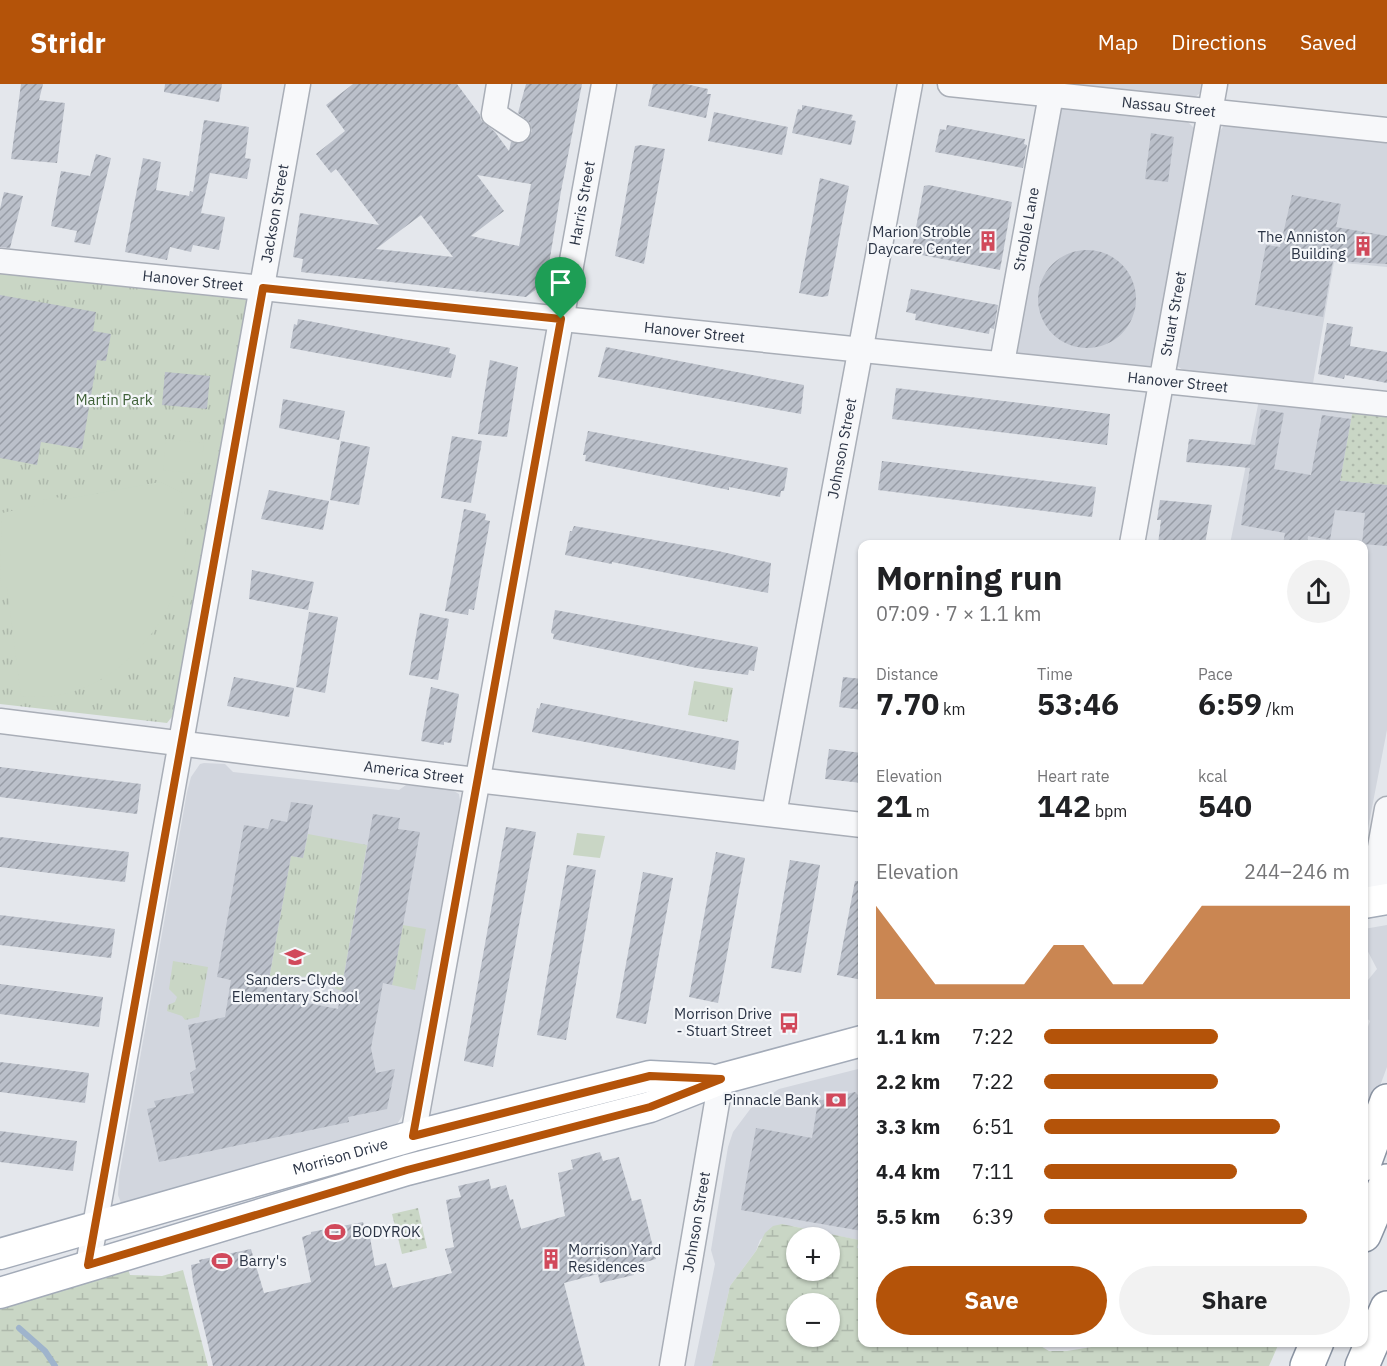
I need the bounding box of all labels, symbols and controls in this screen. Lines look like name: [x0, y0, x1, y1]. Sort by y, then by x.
text: Stridr: [30, 24, 106, 61]
text: Map: [1098, 28, 1138, 56]
text: Directions: [1171, 28, 1267, 56]
text: Saved: [1300, 28, 1357, 56]
street label: Nassau Street: [1121, 92, 1217, 121]
street label: Harris Street: [565, 159, 599, 247]
street label: Jackson Street: [256, 163, 293, 264]
street label: Stroble Lane: [1009, 186, 1043, 273]
place label: Marion Stroble Daycare Center: [868, 222, 971, 258]
place label: The Anniston Building: [1257, 227, 1346, 263]
building icon: Marion Stroble Daycare Center: [976, 229, 1000, 253]
building icon: The Anniston Building: [1351, 234, 1375, 258]
pin: [535, 257, 586, 319]
street label: Hanover Street: [142, 266, 244, 295]
icon: arrive: [544, 266, 577, 299]
street label: Stuart Street: [1156, 270, 1190, 358]
street label: Hanover Street: [643, 317, 746, 347]
street label: Hanover Street: [1126, 367, 1229, 397]
park label: Martin Park: [75, 390, 153, 409]
street label: Johnson Street: [823, 396, 860, 500]
text: Morning run: [876, 556, 1062, 599]
button: share: [1287, 560, 1350, 623]
text: 07:09 · 7 × 1.1 km: [876, 600, 1041, 627]
text: Distance: [876, 664, 938, 684]
text: Time: [1037, 664, 1073, 684]
text: Pace: [1198, 664, 1233, 684]
text: 7.70: [876, 684, 939, 723]
text: 53:46: [1037, 684, 1119, 723]
text: 6:59: [1198, 684, 1262, 723]
text: km: [939, 699, 966, 719]
text: /km: [1262, 699, 1294, 719]
street label: America Street: [363, 756, 465, 787]
text: Elevation: [876, 766, 942, 786]
text: Heart rate: [1037, 766, 1110, 786]
text: kcal: [1198, 766, 1227, 786]
text: 21: [876, 786, 912, 825]
text: 142: [1037, 786, 1091, 825]
text: 540: [1198, 786, 1252, 825]
text: m: [912, 801, 930, 821]
text: bpm: [1091, 801, 1127, 821]
text: Elevation: [876, 858, 959, 885]
text: 244–246 m: [1244, 858, 1350, 885]
school or university icon: Sanders-Clyde Elementary School: [283, 945, 307, 969]
place label: Sanders-Clyde Elementary School: [232, 970, 358, 1006]
place label: Morrison Drive - Stuart Street: [674, 1004, 772, 1040]
bus stop icon: Morrison Drive - Stuart Street: [777, 1011, 801, 1035]
text: 1.1 km: [876, 1023, 940, 1050]
text: 7:22: [972, 1023, 1014, 1050]
text: 2.2 km: [876, 1068, 940, 1095]
text: 7:22: [972, 1068, 1014, 1095]
bank icon: Pinnacle Bank: [824, 1088, 848, 1112]
place label: Pinnacle Bank: [723, 1090, 819, 1109]
text: 3.3 km: [876, 1113, 940, 1140]
text: 6:51: [972, 1113, 1014, 1140]
street label: Morrison Drive: [290, 1134, 390, 1179]
text: 4.4 km: [876, 1158, 940, 1185]
text: 7:11: [972, 1158, 1014, 1185]
street label: Johnson Street: [678, 1170, 714, 1274]
text: 5.5 km: [876, 1203, 940, 1230]
text: 6:39: [972, 1203, 1014, 1230]
sports icon: BODYROK: [323, 1220, 347, 1244]
place label: BODYROK: [352, 1222, 421, 1241]
map controls: [786, 1227, 840, 1347]
button: +: [786, 1227, 840, 1281]
place label: Morrison Yard Residences: [568, 1240, 661, 1276]
building icon: Morrison Yard Residences: [539, 1247, 563, 1271]
sports icon: Barry's: [210, 1249, 234, 1273]
place label: Barry's: [239, 1251, 287, 1270]
button: Save: [876, 1266, 1107, 1335]
button: Share: [1119, 1266, 1350, 1335]
button: −: [786, 1293, 840, 1347]

